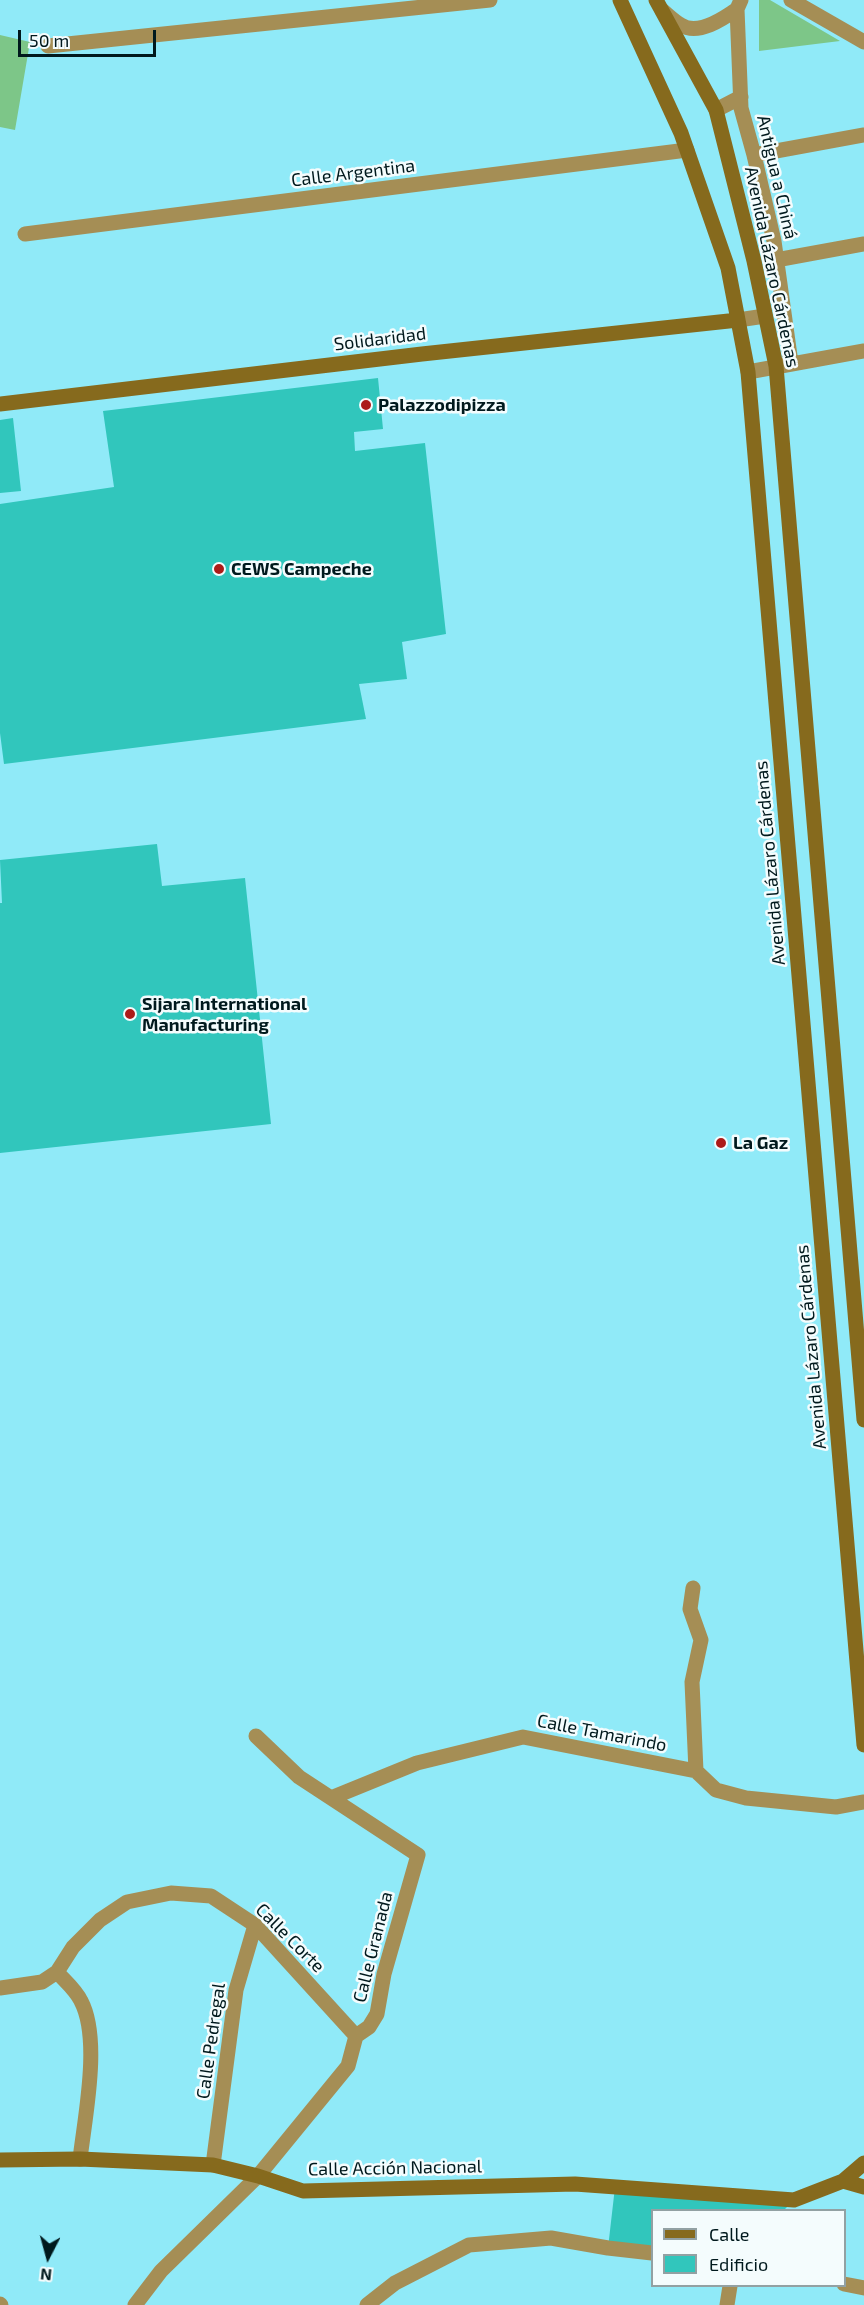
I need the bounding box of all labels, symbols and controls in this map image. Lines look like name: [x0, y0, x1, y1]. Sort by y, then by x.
scale bar: [21, 18, 159, 56]
text: 50 m: [29, 29, 69, 51]
street label: Antigua a Chiná: [752, 113, 802, 241]
street label: Calle Argentina: [290, 155, 416, 191]
street label: Avenida Lázaro Cárdenas: [740, 164, 804, 370]
street label: Solidaridad: [333, 323, 427, 355]
place label: Palazzodipizza: [378, 394, 506, 416]
marker: Palazzodipizza: [359, 398, 373, 412]
place label: CEWS Campeche: [231, 558, 372, 580]
marker: CEWS Campeche: [212, 562, 226, 576]
street label: Avenida Lázaro Cárdenas: [750, 760, 790, 966]
place label: Sijara International Manufacturing: [142, 993, 307, 1036]
marker: Sijara International Manufacturing: [123, 1007, 137, 1021]
place label: La Gaz: [733, 1132, 788, 1154]
marker: La Gaz: [714, 1136, 728, 1150]
street label: Avenida Lázaro Cárdenas: [791, 1244, 831, 1450]
street label: Calle Tamarindo: [535, 1710, 669, 1756]
street label: Calle Granada: [349, 1889, 397, 2005]
street label: Calle Corte: [251, 1899, 329, 1977]
street label: Calle Pedregal: [192, 1982, 230, 2100]
street label: Calle Acción Nacional: [308, 2156, 482, 2180]
legend: [651, 2209, 846, 2287]
text: Calle: [709, 2223, 750, 2245]
north arrow: [18, 2227, 78, 2287]
text: Edificio: [709, 2253, 768, 2275]
text: N: [39, 2265, 53, 2285]

